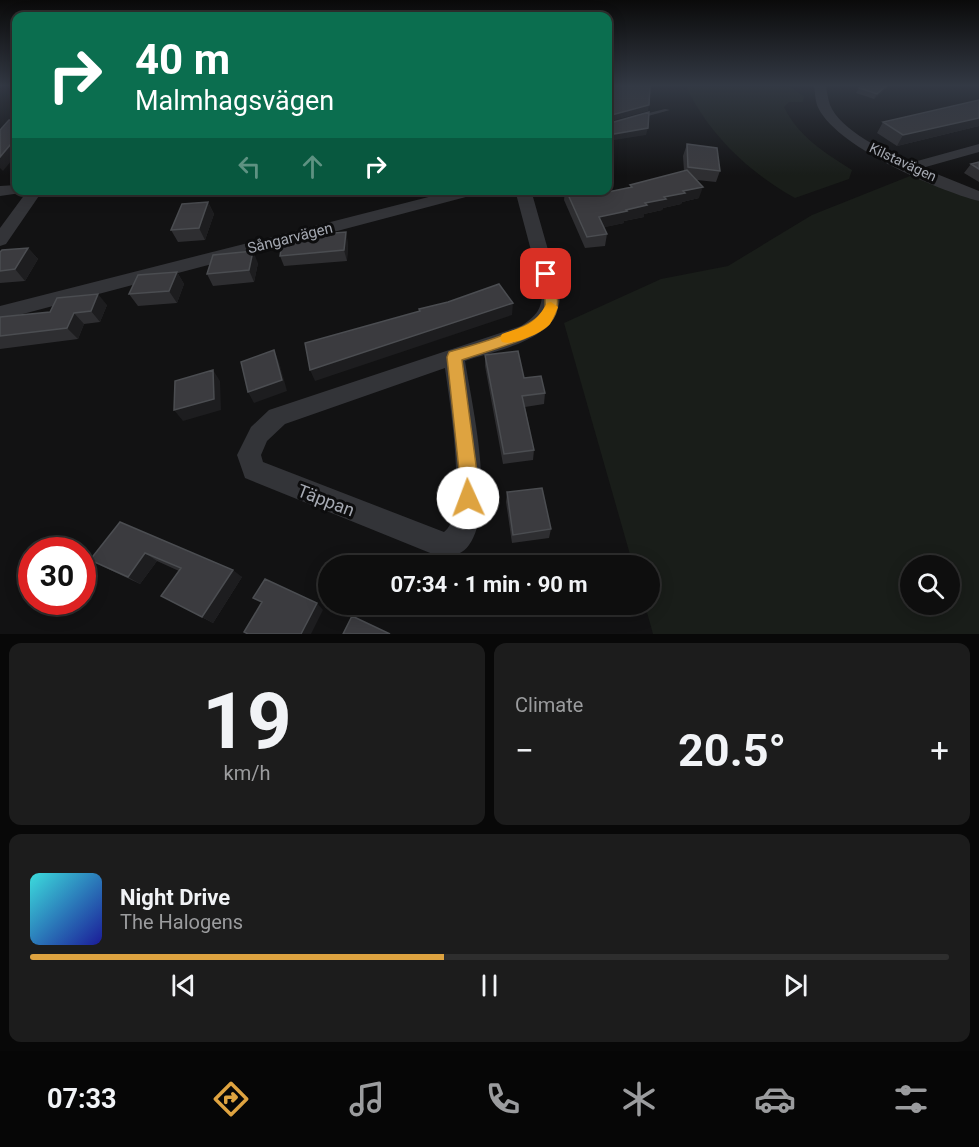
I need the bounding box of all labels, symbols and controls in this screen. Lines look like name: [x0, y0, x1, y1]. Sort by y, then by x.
text: 40 m: [135, 35, 230, 84]
icon: right: [36, 36, 114, 114]
text: Malmhagsvägen: [135, 85, 334, 117]
street label: Kilstavägen: [867, 139, 939, 185]
icon: left: [233, 150, 266, 183]
icon: ahead: [296, 150, 329, 183]
icon: right: [359, 150, 392, 183]
street label: Sångarvägen: [246, 219, 334, 257]
pin: [520, 248, 571, 299]
icon: arrive: [529, 257, 562, 290]
position arrow: [436, 466, 500, 530]
street label: Täppan: [294, 480, 358, 520]
speed limit sign: 30: [18, 537, 96, 615]
map controls: [900, 555, 960, 615]
button: search: [900, 555, 960, 615]
text: 07:34 · 1 min · 90 m: [391, 572, 587, 597]
text: 19: [202, 676, 292, 767]
text: Climate: [515, 693, 583, 717]
text: 20.5°: [678, 724, 786, 777]
text: −: [515, 731, 534, 770]
text: +: [930, 731, 949, 770]
text: km/h: [224, 761, 270, 785]
text: Night Drive: [120, 885, 230, 910]
text: The Halogens: [120, 910, 243, 934]
icon: previous: [167, 969, 200, 1002]
icon: pause: [473, 969, 506, 1002]
icon: next: [779, 969, 812, 1002]
icon: directions: [210, 1078, 252, 1120]
icon: music: [346, 1078, 388, 1120]
icon: phone: [482, 1078, 524, 1120]
icon: climate: [618, 1078, 660, 1120]
icon: car: [754, 1078, 796, 1120]
icon: filters: [890, 1078, 932, 1120]
text: 07:33: [47, 1083, 117, 1115]

